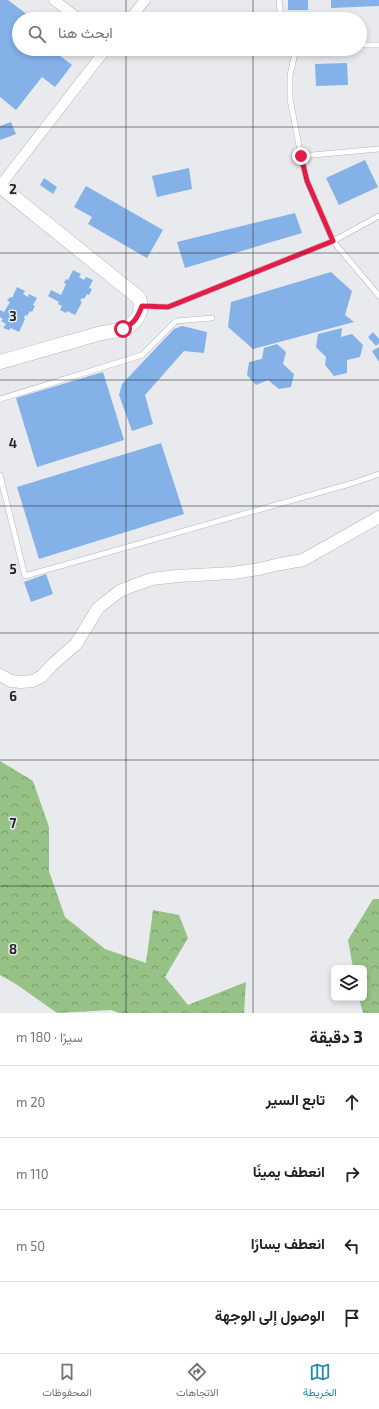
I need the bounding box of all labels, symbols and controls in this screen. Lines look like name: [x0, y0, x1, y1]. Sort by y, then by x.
search box: [12, 12, 367, 56]
icon: search: [26, 23, 48, 45]
text: ابحث هنا: [58, 23, 113, 41]
route end: [292, 147, 310, 165]
text: 2: [9, 181, 17, 197]
text: 3: [9, 308, 17, 324]
route start: [114, 320, 132, 338]
text: 4: [9, 435, 17, 451]
text: 5: [9, 561, 17, 577]
text: 6: [9, 688, 17, 704]
text: 7: [10, 815, 17, 831]
text: 8: [9, 941, 17, 957]
map controls: [331, 965, 367, 1001]
button: layers: [331, 965, 367, 1001]
text: 3 دقيقة: [310, 1026, 363, 1046]
text: سيرًا · 180 m: [16, 1029, 83, 1045]
text: تابع السير: [266, 1090, 325, 1108]
icon: ahead: [341, 1091, 363, 1113]
text: 20 m: [16, 1094, 45, 1110]
text: انعطف يمينًا: [253, 1162, 325, 1180]
icon: right: [341, 1163, 363, 1185]
text: 110 m: [16, 1166, 48, 1182]
text: انعطف يسارًا: [251, 1234, 325, 1252]
icon: left: [341, 1235, 363, 1257]
text: 50 m: [16, 1238, 45, 1254]
text: الوصول إلى الوجهة: [215, 1306, 325, 1324]
icon: arrive: [341, 1307, 363, 1329]
tab: المحفوظات: [42, 1361, 92, 1402]
tab: الاتجاهات: [176, 1361, 219, 1402]
tab: الخريطة: [303, 1361, 337, 1402]

